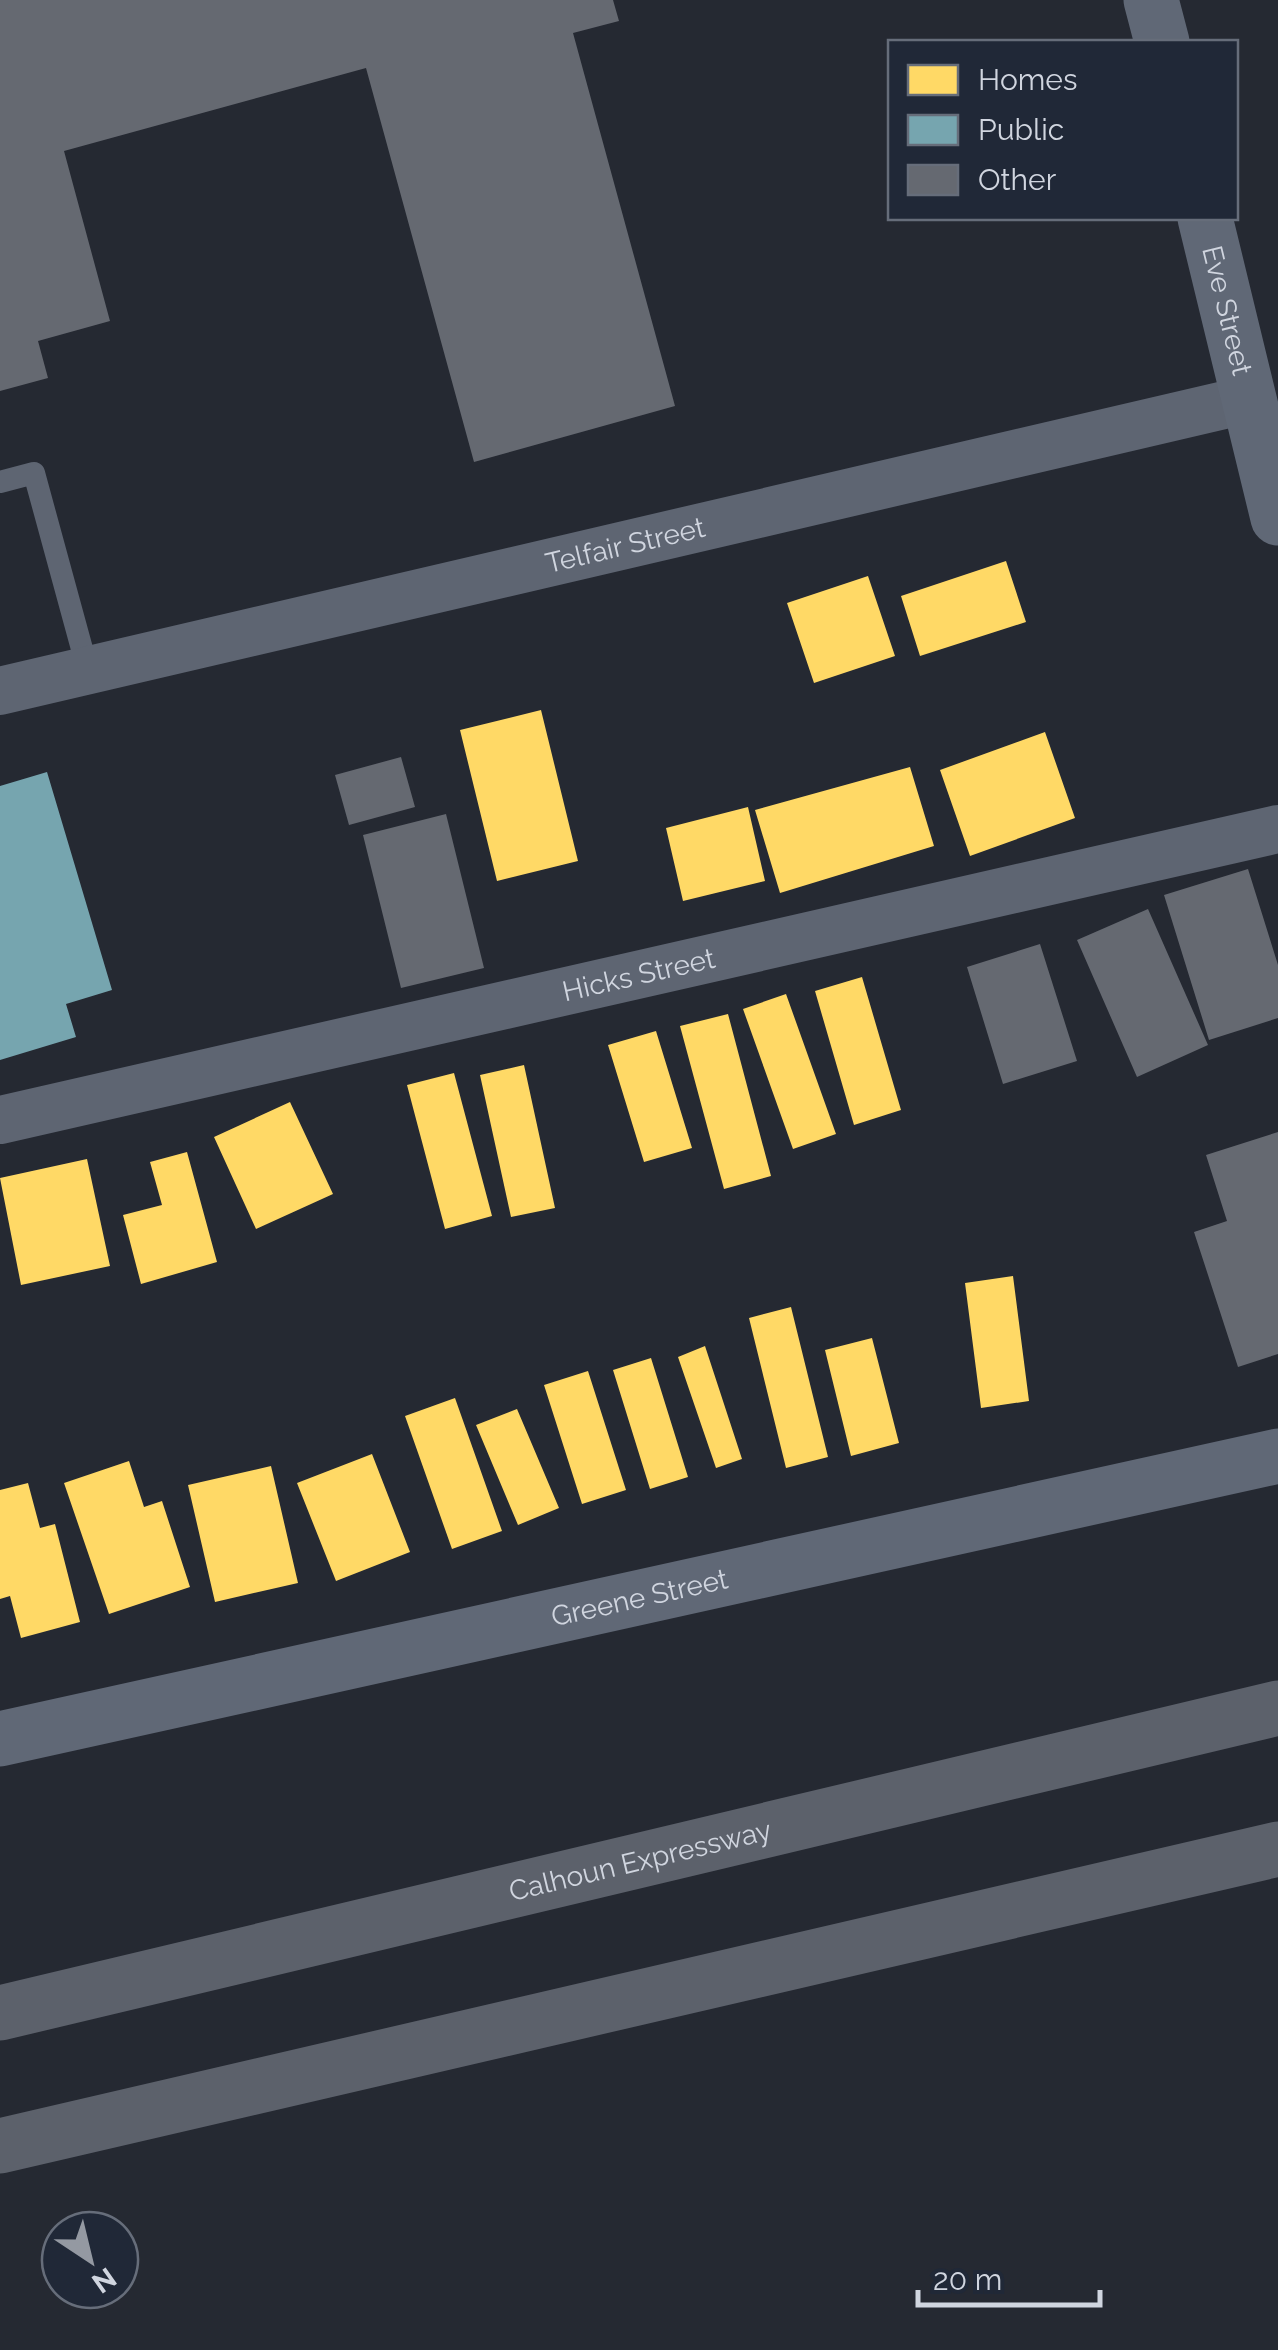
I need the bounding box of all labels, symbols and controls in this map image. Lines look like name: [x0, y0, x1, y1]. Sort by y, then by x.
legend: [888, 40, 1238, 220]
text: Homes: [978, 62, 1077, 97]
text: Public: [978, 112, 1064, 147]
text: Other: [978, 162, 1057, 197]
street label: Eve Street: [1196, 242, 1259, 379]
street label: Telfair Street: [542, 510, 709, 580]
street label: Hicks Street: [559, 941, 719, 1008]
street label: Greene Street: [548, 1562, 731, 1633]
street label: Calhoun Expressway: [506, 1813, 775, 1907]
north arrow: [40, 2210, 140, 2310]
scale bar: [918, 2245, 1100, 2307]
text: N: [86, 2260, 122, 2300]
text: 20 m: [933, 2262, 1002, 2297]

